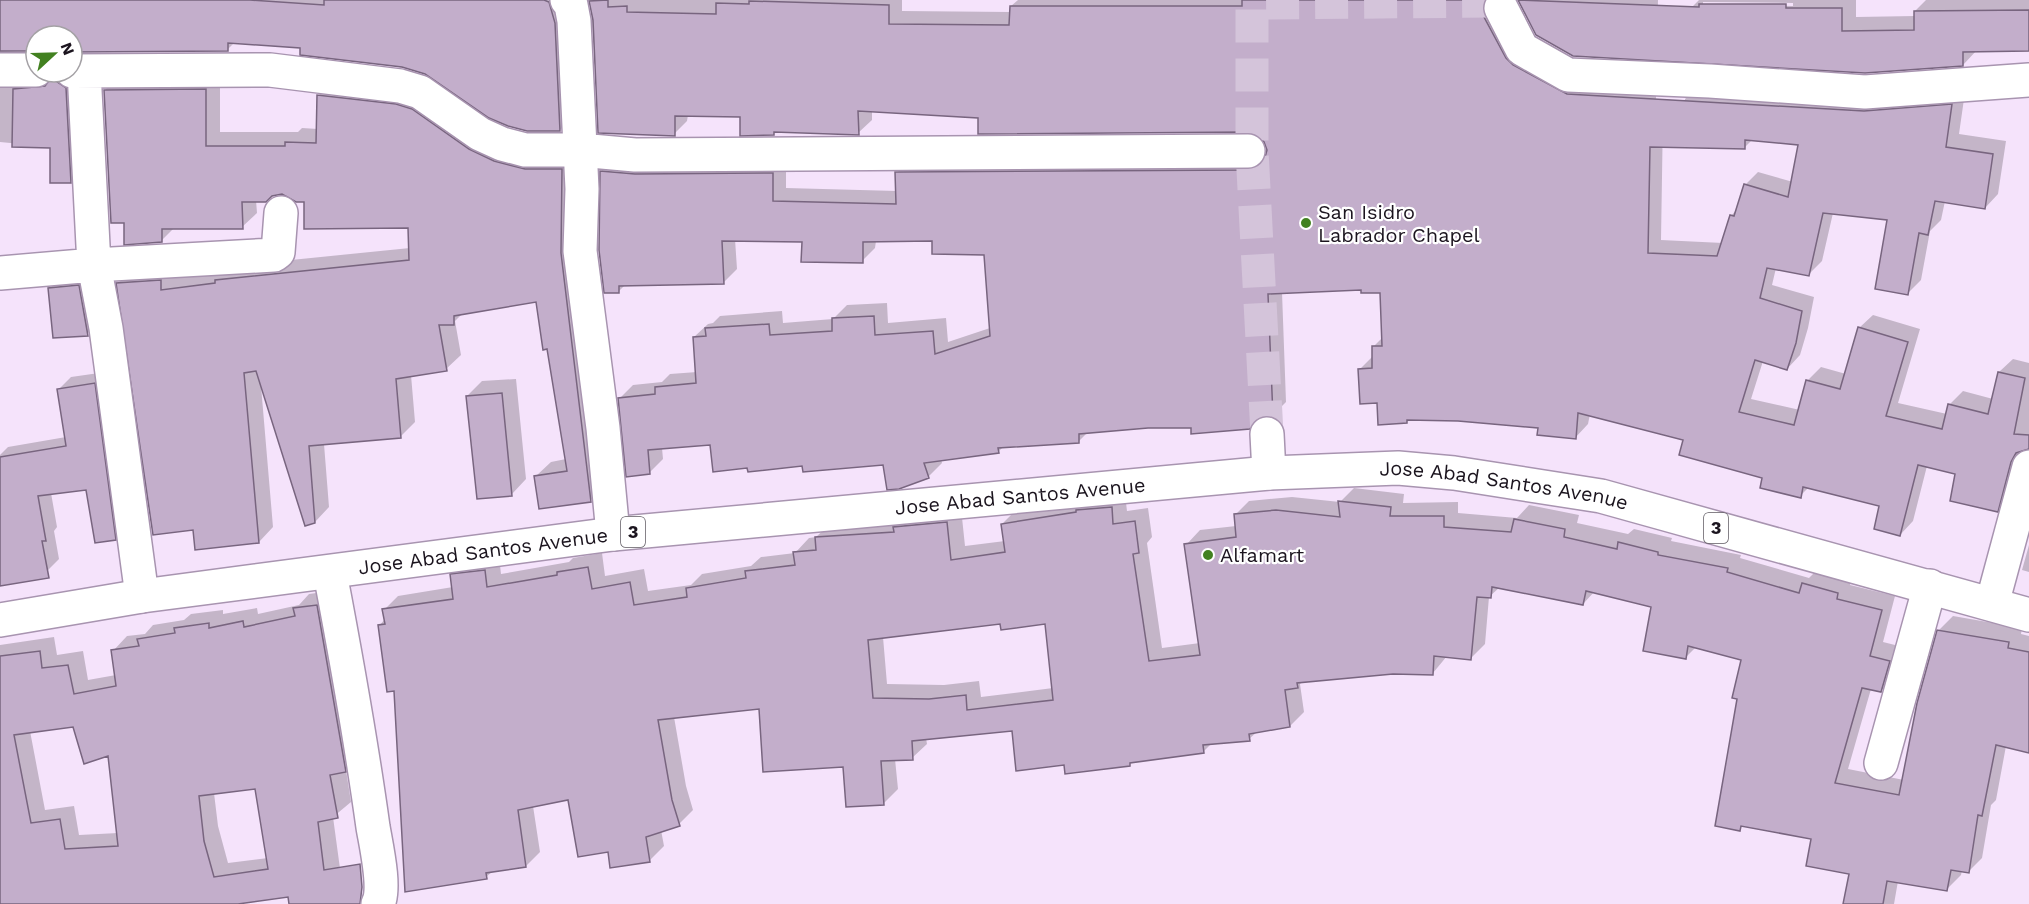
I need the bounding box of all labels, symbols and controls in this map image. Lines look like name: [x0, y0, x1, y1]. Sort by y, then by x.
north arrow: [24, 24, 84, 84]
text: N: [56, 40, 78, 58]
place label: San Isidro Labrador Chapel: [1318, 200, 1480, 247]
marker: San Isidro Labrador Chapel: [1299, 216, 1313, 230]
street label: Jose Abad Santos Avenue: [1379, 456, 1631, 515]
street label: Jose Abad Santos Avenue: [894, 473, 1147, 520]
road number: 3: [1704, 513, 1728, 543]
road number: 3: [621, 517, 645, 547]
street label: Jose Abad Santos Avenue: [357, 523, 609, 579]
place label: Alfamart: [1220, 543, 1305, 567]
marker: Alfamart: [1201, 548, 1215, 562]

